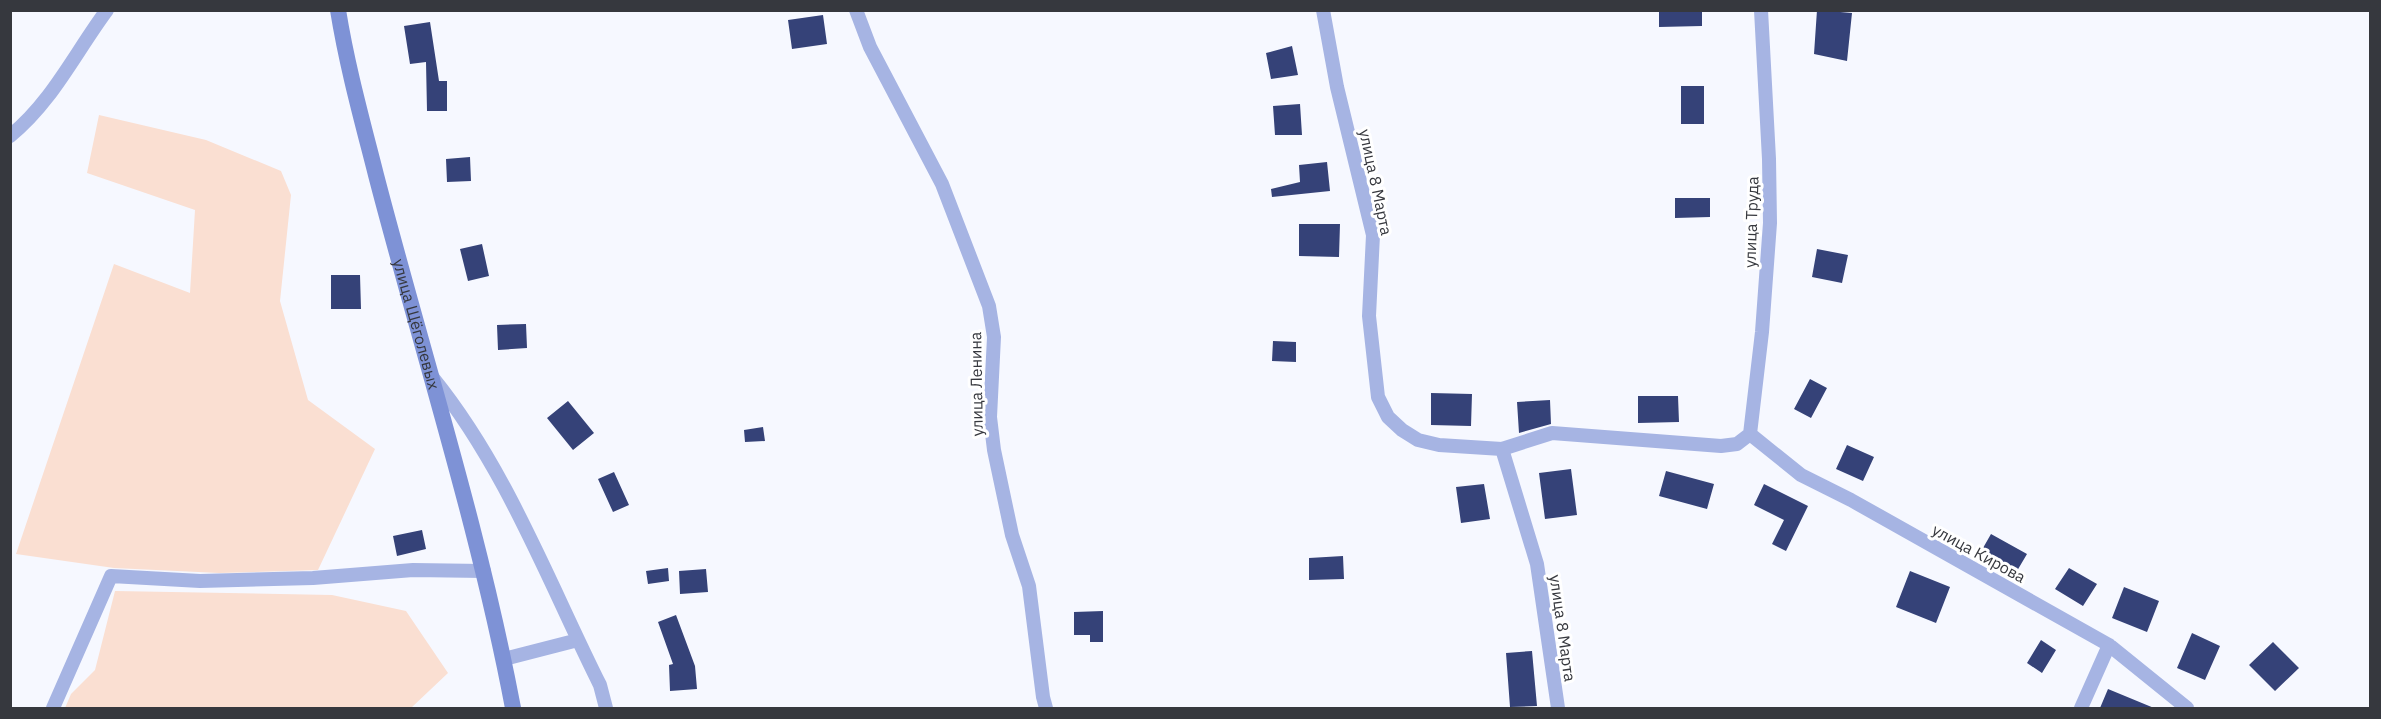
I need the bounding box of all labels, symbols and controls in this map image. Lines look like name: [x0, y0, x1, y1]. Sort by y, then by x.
street label: улица 8 Марта: [1355, 127, 1397, 237]
street label: улица Труда: [1739, 175, 1763, 268]
street label: улица Щёголевых: [389, 257, 444, 392]
street label: улица Ленина: [965, 331, 987, 436]
street label: улица Кирова: [1929, 519, 2030, 587]
street label: улица 8 Марта: [1546, 573, 1580, 683]

